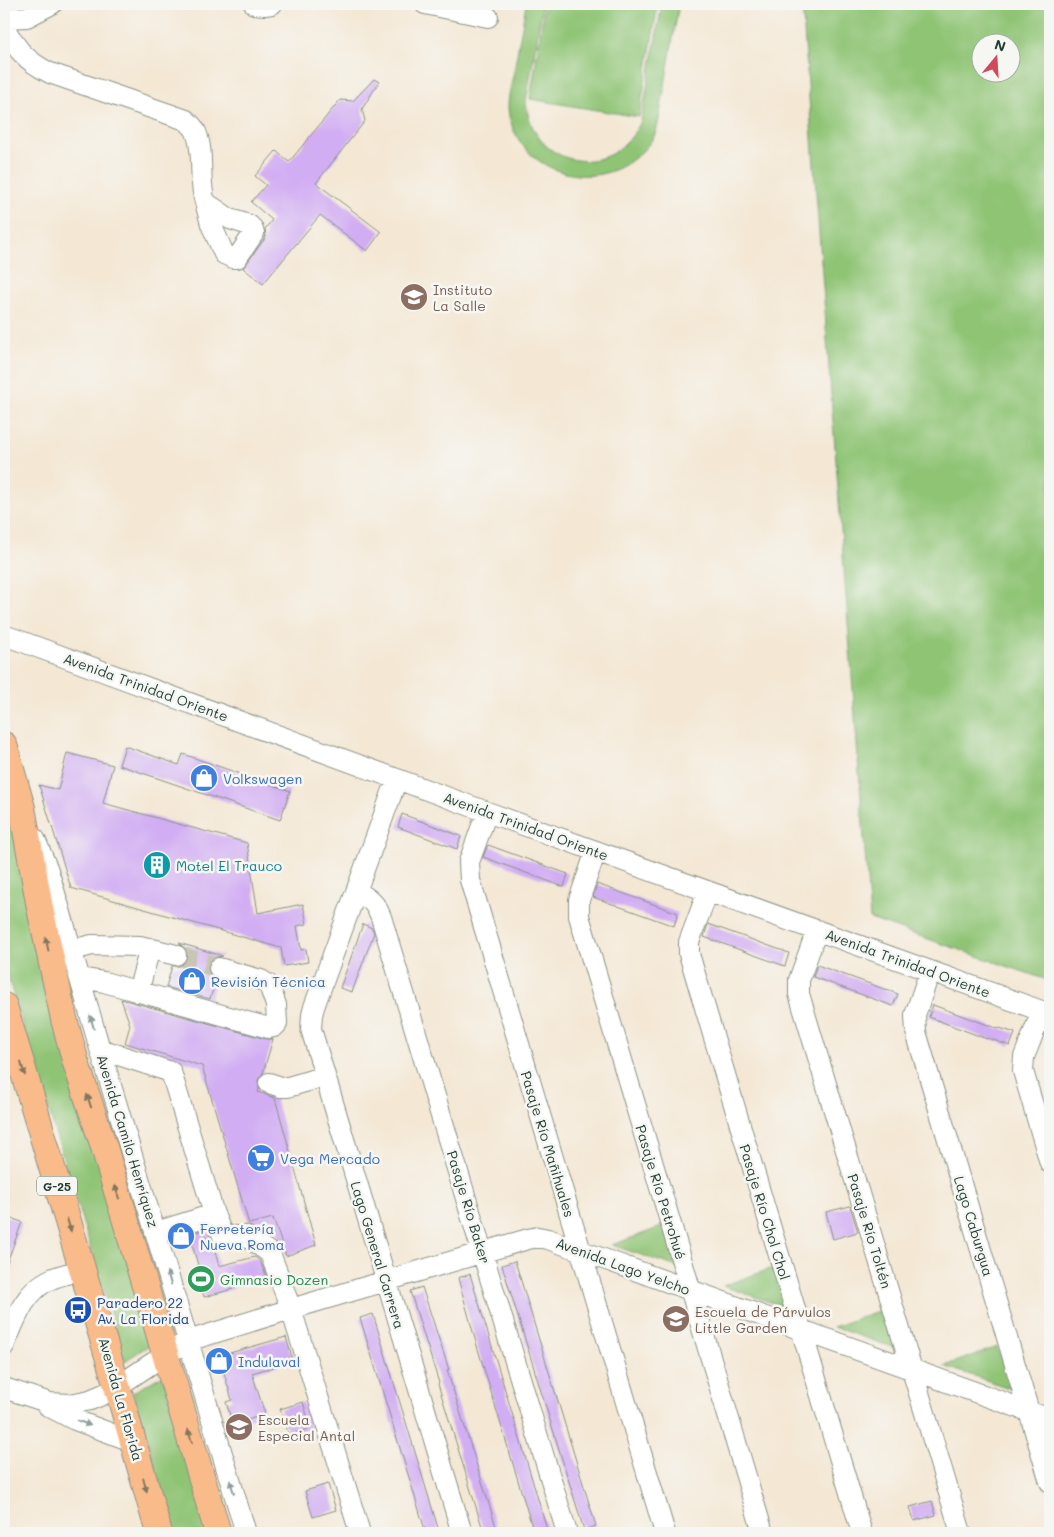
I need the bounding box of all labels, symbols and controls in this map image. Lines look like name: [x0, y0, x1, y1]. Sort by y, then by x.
north arrow: [972, 32, 1022, 82]
text: N: [992, 34, 1008, 56]
place label: Instituto La Salle: [433, 280, 492, 315]
school or university icon: Instituto La Salle: [399, 282, 429, 312]
street label: Avenida Trinidad Oriente: [61, 648, 231, 726]
shop icon: Volkswagen: [189, 763, 219, 793]
place label: Volkswagen: [223, 769, 302, 788]
street label: Avenida Trinidad Oriente: [441, 787, 611, 865]
building icon: Motel El Trauco: [142, 850, 172, 880]
place label: Motel El Trauco: [176, 856, 282, 875]
street label: Avenida Trinidad Oriente: [823, 924, 993, 1002]
one-way arrow: [43, 935, 51, 951]
shop icon: Revisión Técnica: [177, 966, 207, 996]
place label: Revisión Técnica: [211, 972, 326, 991]
one-way arrow: [88, 1014, 96, 1029]
street label: Avenida Camilo Henríquez: [93, 1052, 163, 1230]
one-way arrow: [19, 1062, 27, 1077]
street label: Pasaje Río Mañihuales: [517, 1069, 579, 1219]
one-way arrow: [84, 1093, 92, 1108]
street label: Pasaje Río Petrohué: [631, 1122, 691, 1262]
street label: Pasaje Río Chol Chol: [735, 1142, 795, 1282]
supermarket icon: Vega Mercado: [246, 1143, 276, 1173]
street label: Pasaje Río Baker: [443, 1148, 495, 1266]
place label: Vega Mercado: [280, 1149, 380, 1168]
street label: Pasaje Río Toltén: [844, 1171, 896, 1291]
street label: Lago Caburgua: [950, 1174, 998, 1278]
road number: G-25: [37, 1176, 77, 1196]
street label: Lago General Carrera: [346, 1179, 410, 1331]
one-way arrow: [113, 1184, 121, 1199]
one-way arrow: [66, 1217, 74, 1232]
place label: Ferretería Nueva Roma: [200, 1219, 284, 1254]
shop icon: Ferretería Nueva Roma: [166, 1221, 196, 1251]
street label: Avenida Lago Yelcho: [553, 1233, 693, 1299]
sports icon: Gimnasio Dozen: [186, 1264, 216, 1294]
one-way arrow: [165, 1270, 173, 1285]
place label: Gimnasio Dozen: [220, 1270, 328, 1289]
place label: Paradero 22 Av. La Florida: [97, 1293, 190, 1328]
bus stop icon: Paradero 22 Av. La Florida: [63, 1295, 93, 1325]
place label: Escuela de Párvulos Little Garden: [695, 1302, 831, 1337]
school or university icon: Escuela de Párvulos Little Garden: [661, 1304, 691, 1334]
street label: Avenida La Florida: [94, 1335, 148, 1463]
shop icon: Indulaval: [204, 1346, 234, 1376]
place label: Indulaval: [238, 1352, 300, 1371]
place label: Escuela Especial Antal: [258, 1410, 355, 1445]
school or university icon: Escuela Especial Antal: [224, 1412, 254, 1442]
one-way arrow: [76, 1420, 91, 1427]
one-way arrow: [185, 1428, 193, 1443]
one-way arrow: [142, 1477, 150, 1492]
one-way arrow: [228, 1479, 236, 1494]

